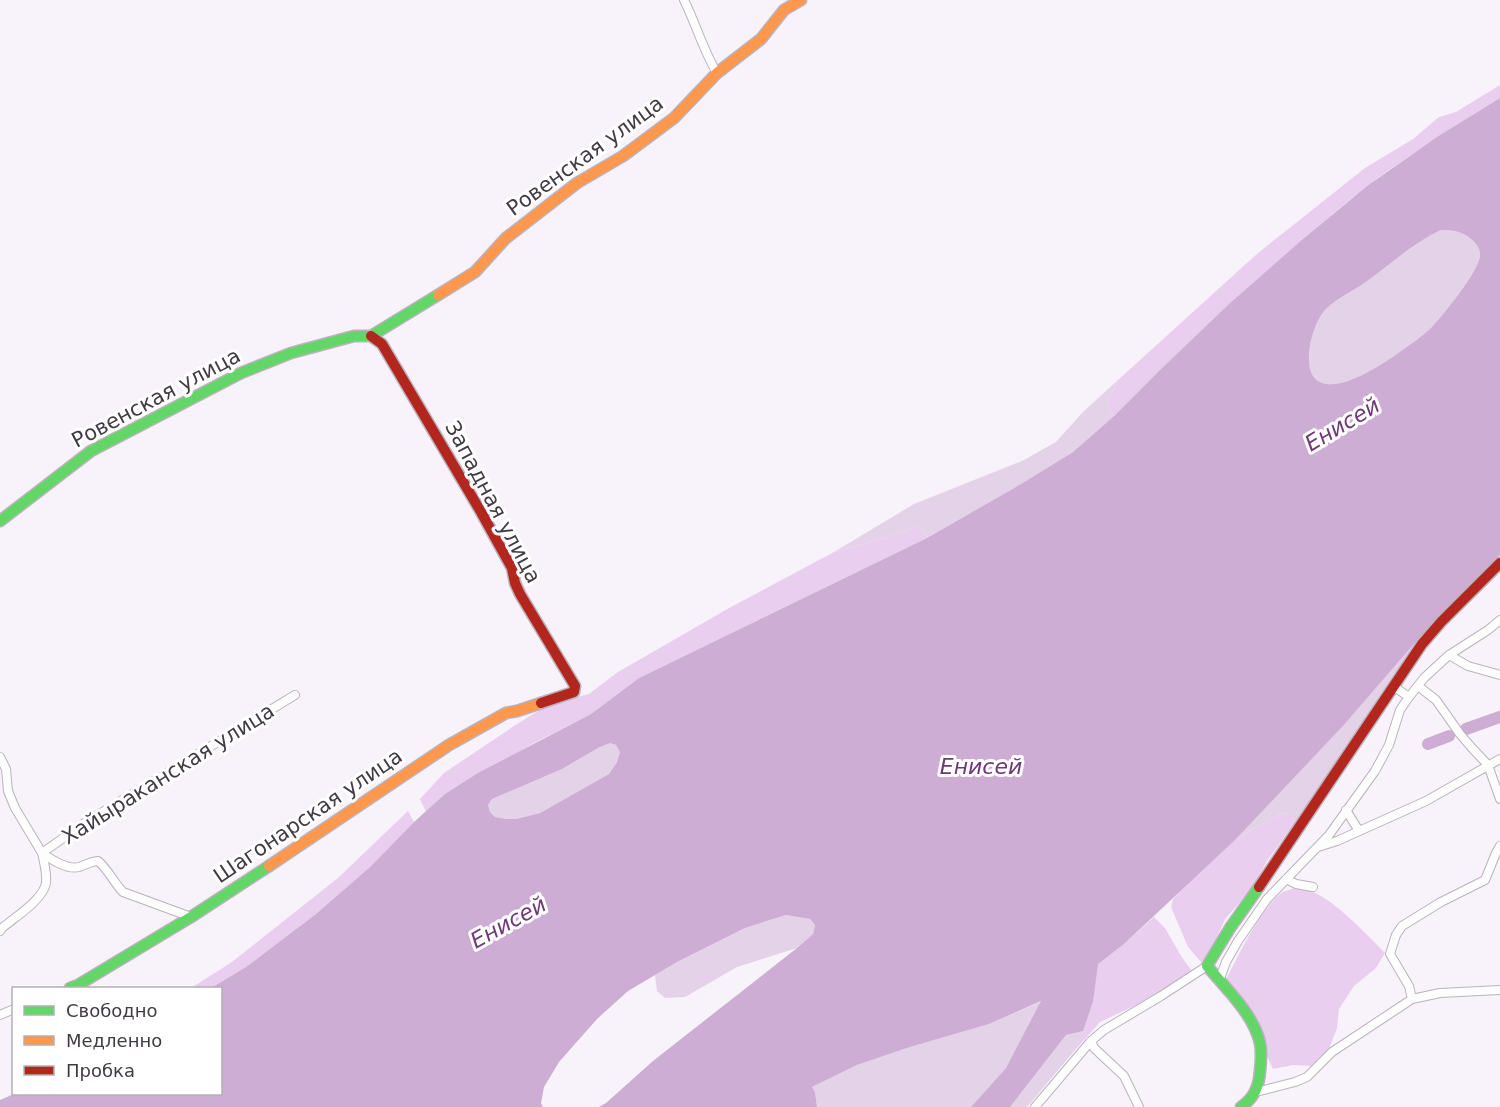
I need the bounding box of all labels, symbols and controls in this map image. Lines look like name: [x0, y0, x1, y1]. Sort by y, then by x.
street label: Ровенская улица: [502, 91, 668, 221]
street label: Ровенская улица: [68, 343, 244, 453]
water label: Енисей: [1300, 392, 1384, 456]
street label: Западная улица: [440, 417, 546, 587]
street label: Хайыраканская улица: [57, 699, 279, 849]
street label: Шагонарская улица: [209, 744, 407, 888]
water label: Енисей: [940, 754, 1022, 779]
water label: Енисей: [466, 892, 550, 953]
legend: [12, 987, 222, 1095]
text: Свободно: [66, 1000, 158, 1021]
text: Медленно: [66, 1030, 162, 1051]
text: Пробка: [66, 1060, 135, 1081]

